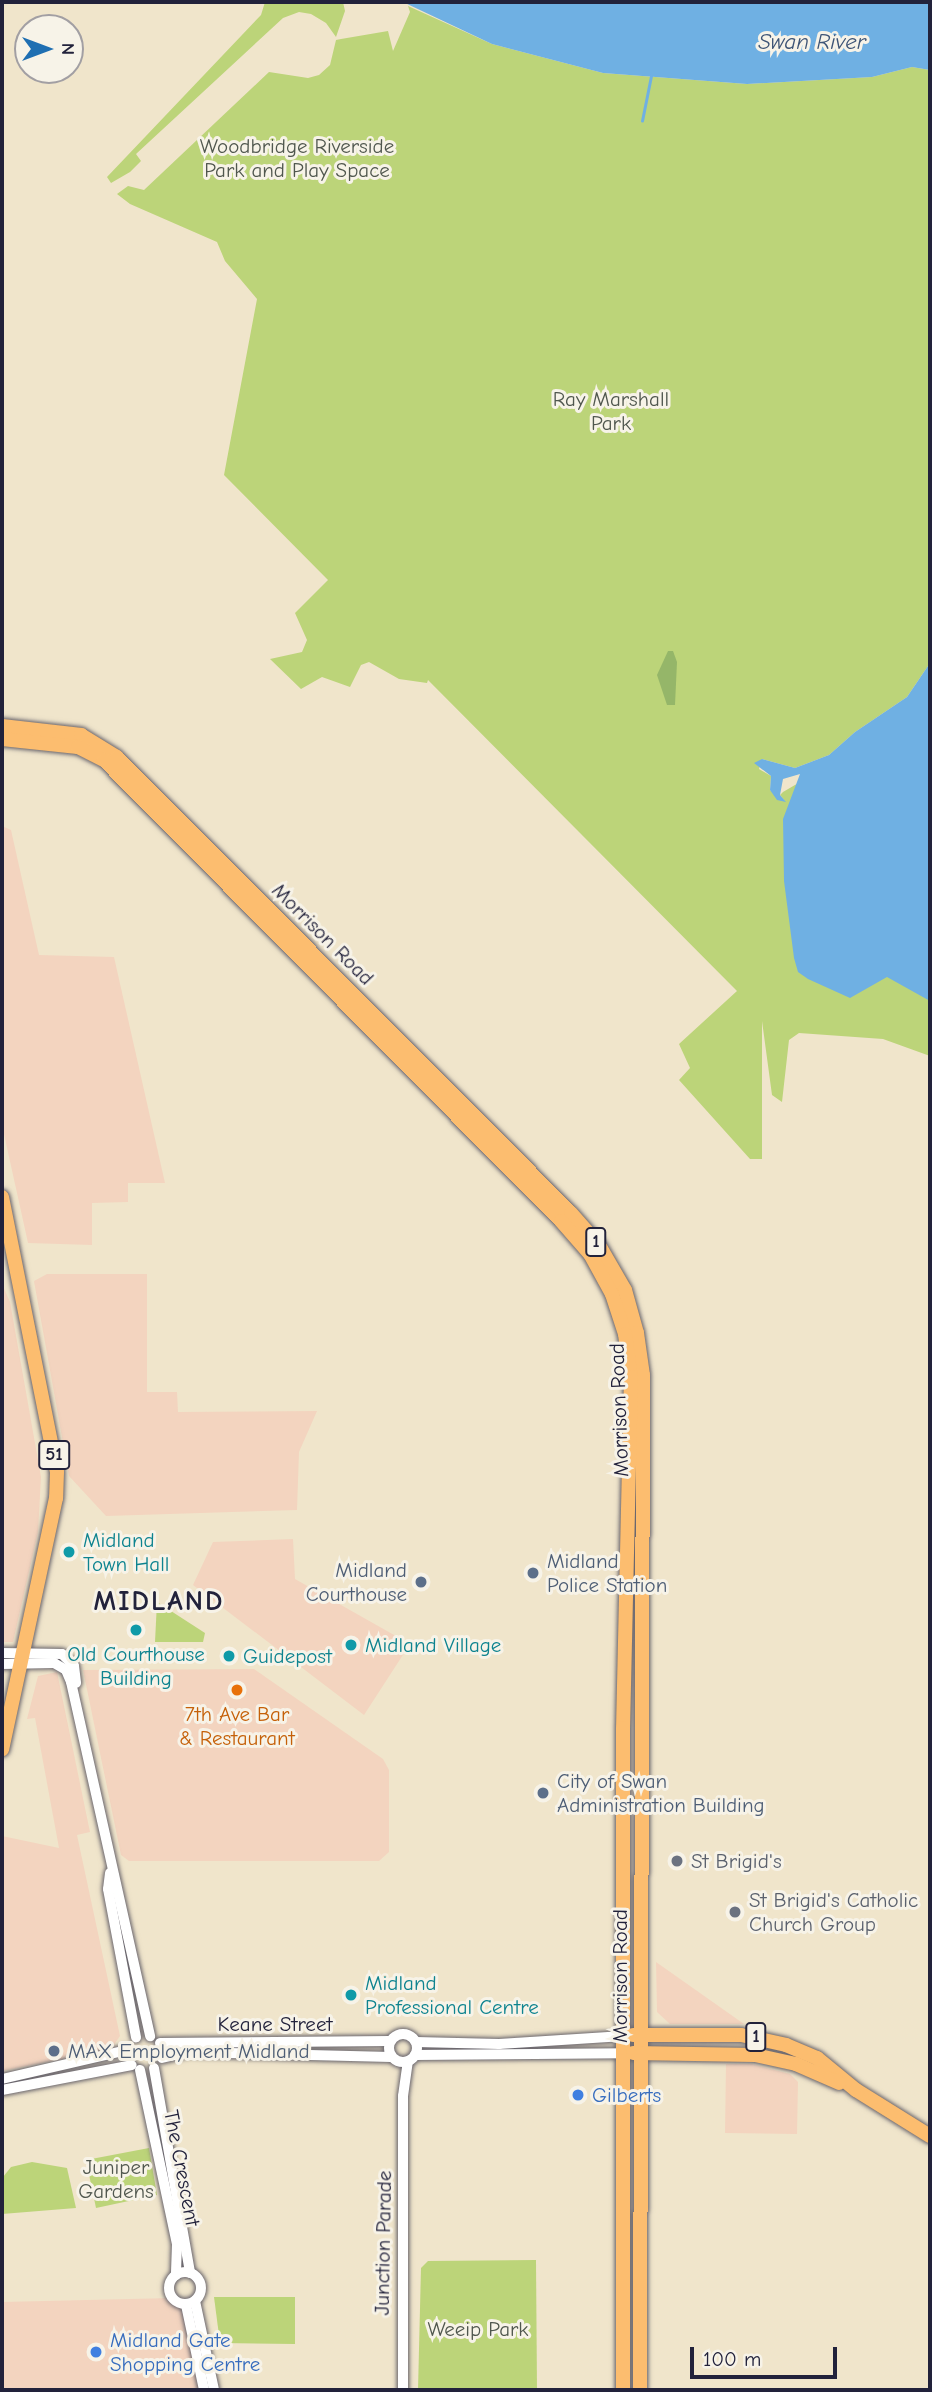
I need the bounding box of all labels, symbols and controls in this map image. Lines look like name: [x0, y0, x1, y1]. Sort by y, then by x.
north arrow: [14, 14, 84, 84]
water label: Swan River: [758, 28, 866, 56]
text: N: [57, 43, 79, 55]
park label: Woodbridge Riverside Park and Play Space: [200, 133, 394, 183]
park label: Ray Marshall Park: [553, 386, 669, 436]
street label: Morrison Road: [267, 878, 379, 990]
road number: 1: [584, 1226, 608, 1258]
street label: Morrison Road: [604, 1343, 634, 1477]
road number: 51: [36, 1440, 72, 1470]
place label: Midland Town Hall: [83, 1527, 169, 1577]
marker: Midland Town Hall: [61, 1544, 77, 1560]
place label: Midland Police Station: [547, 1548, 667, 1598]
place label: Midland Courthouse: [306, 1557, 407, 1607]
marker: Midland Police Station: [525, 1565, 541, 1581]
marker: Midland Courthouse: [413, 1574, 429, 1590]
district label: MIDLAND: [94, 1584, 224, 1618]
marker: Old Courthouse Building: [128, 1622, 144, 1638]
place label: Midland Village: [365, 1632, 501, 1658]
marker: Midland Village: [343, 1637, 359, 1653]
place label: Old Courthouse Building: [67, 1641, 205, 1691]
place label: Guidepost: [243, 1643, 332, 1669]
marker: Guidepost: [221, 1648, 237, 1664]
marker: 7th Ave Bar & Restaurant: [229, 1682, 245, 1698]
place label: 7th Ave Bar & Restaurant: [179, 1701, 295, 1751]
place label: City of Swan Administration Building: [557, 1768, 765, 1818]
marker: City of Swan Administration Building: [535, 1785, 551, 1801]
place label: St Brigid's: [691, 1848, 782, 1874]
marker: St Brigid's: [669, 1853, 685, 1869]
place label: St Brigid's Catholic Church Group: [749, 1887, 918, 1937]
marker: St Brigid's Catholic Church Group: [727, 1904, 743, 1920]
street label: Morrison Road: [607, 1909, 633, 2043]
place label: Midland Professional Centre: [365, 1970, 539, 2020]
marker: Midland Professional Centre: [343, 1987, 359, 2003]
street label: Keane Street: [218, 2011, 332, 2037]
road number: 1: [744, 2022, 768, 2052]
place label: MAX Employment Midland: [68, 2038, 310, 2064]
marker: MAX Employment Midland: [46, 2043, 62, 2059]
place label: Gilberts: [592, 2082, 661, 2108]
marker: Gilberts: [570, 2087, 586, 2103]
street label: The Crescent: [158, 2108, 206, 2228]
park label: Juniper Gardens: [78, 2154, 154, 2204]
street label: Junction Parade: [369, 2170, 397, 2316]
park label: Weeip Park: [428, 2316, 528, 2342]
place label: Midland Gate Shopping Centre: [110, 2327, 260, 2377]
scale bar: [694, 2332, 841, 2376]
marker: Midland Gate Shopping Centre: [88, 2344, 104, 2360]
text: 100 m: [703, 2347, 761, 2371]

